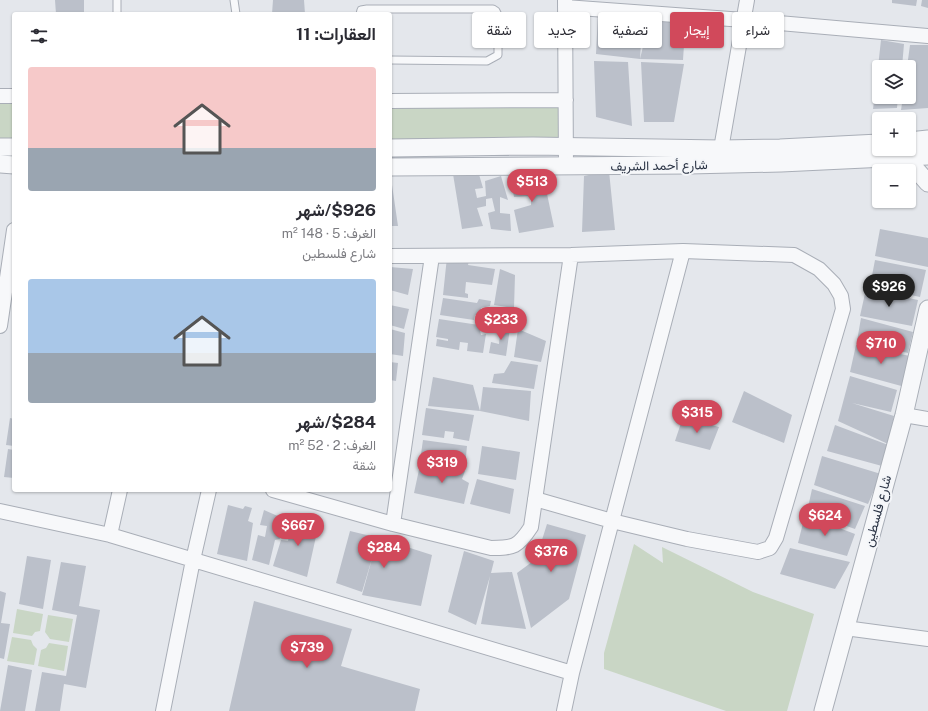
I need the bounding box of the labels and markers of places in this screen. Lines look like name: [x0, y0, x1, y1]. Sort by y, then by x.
pin: $513: [508, 169, 556, 203]
pin: $926: [865, 274, 913, 308]
pin: $233: [477, 307, 525, 341]
pin: $710: [857, 331, 905, 365]
pin: $315: [673, 400, 721, 434]
pin: $319: [418, 450, 466, 484]
pin: $624: [801, 503, 849, 537]
pin: $667: [274, 513, 322, 547]
pin: $284: [360, 535, 408, 569]
pin: $376: [527, 539, 575, 573]
pin: $739: [283, 635, 331, 669]

